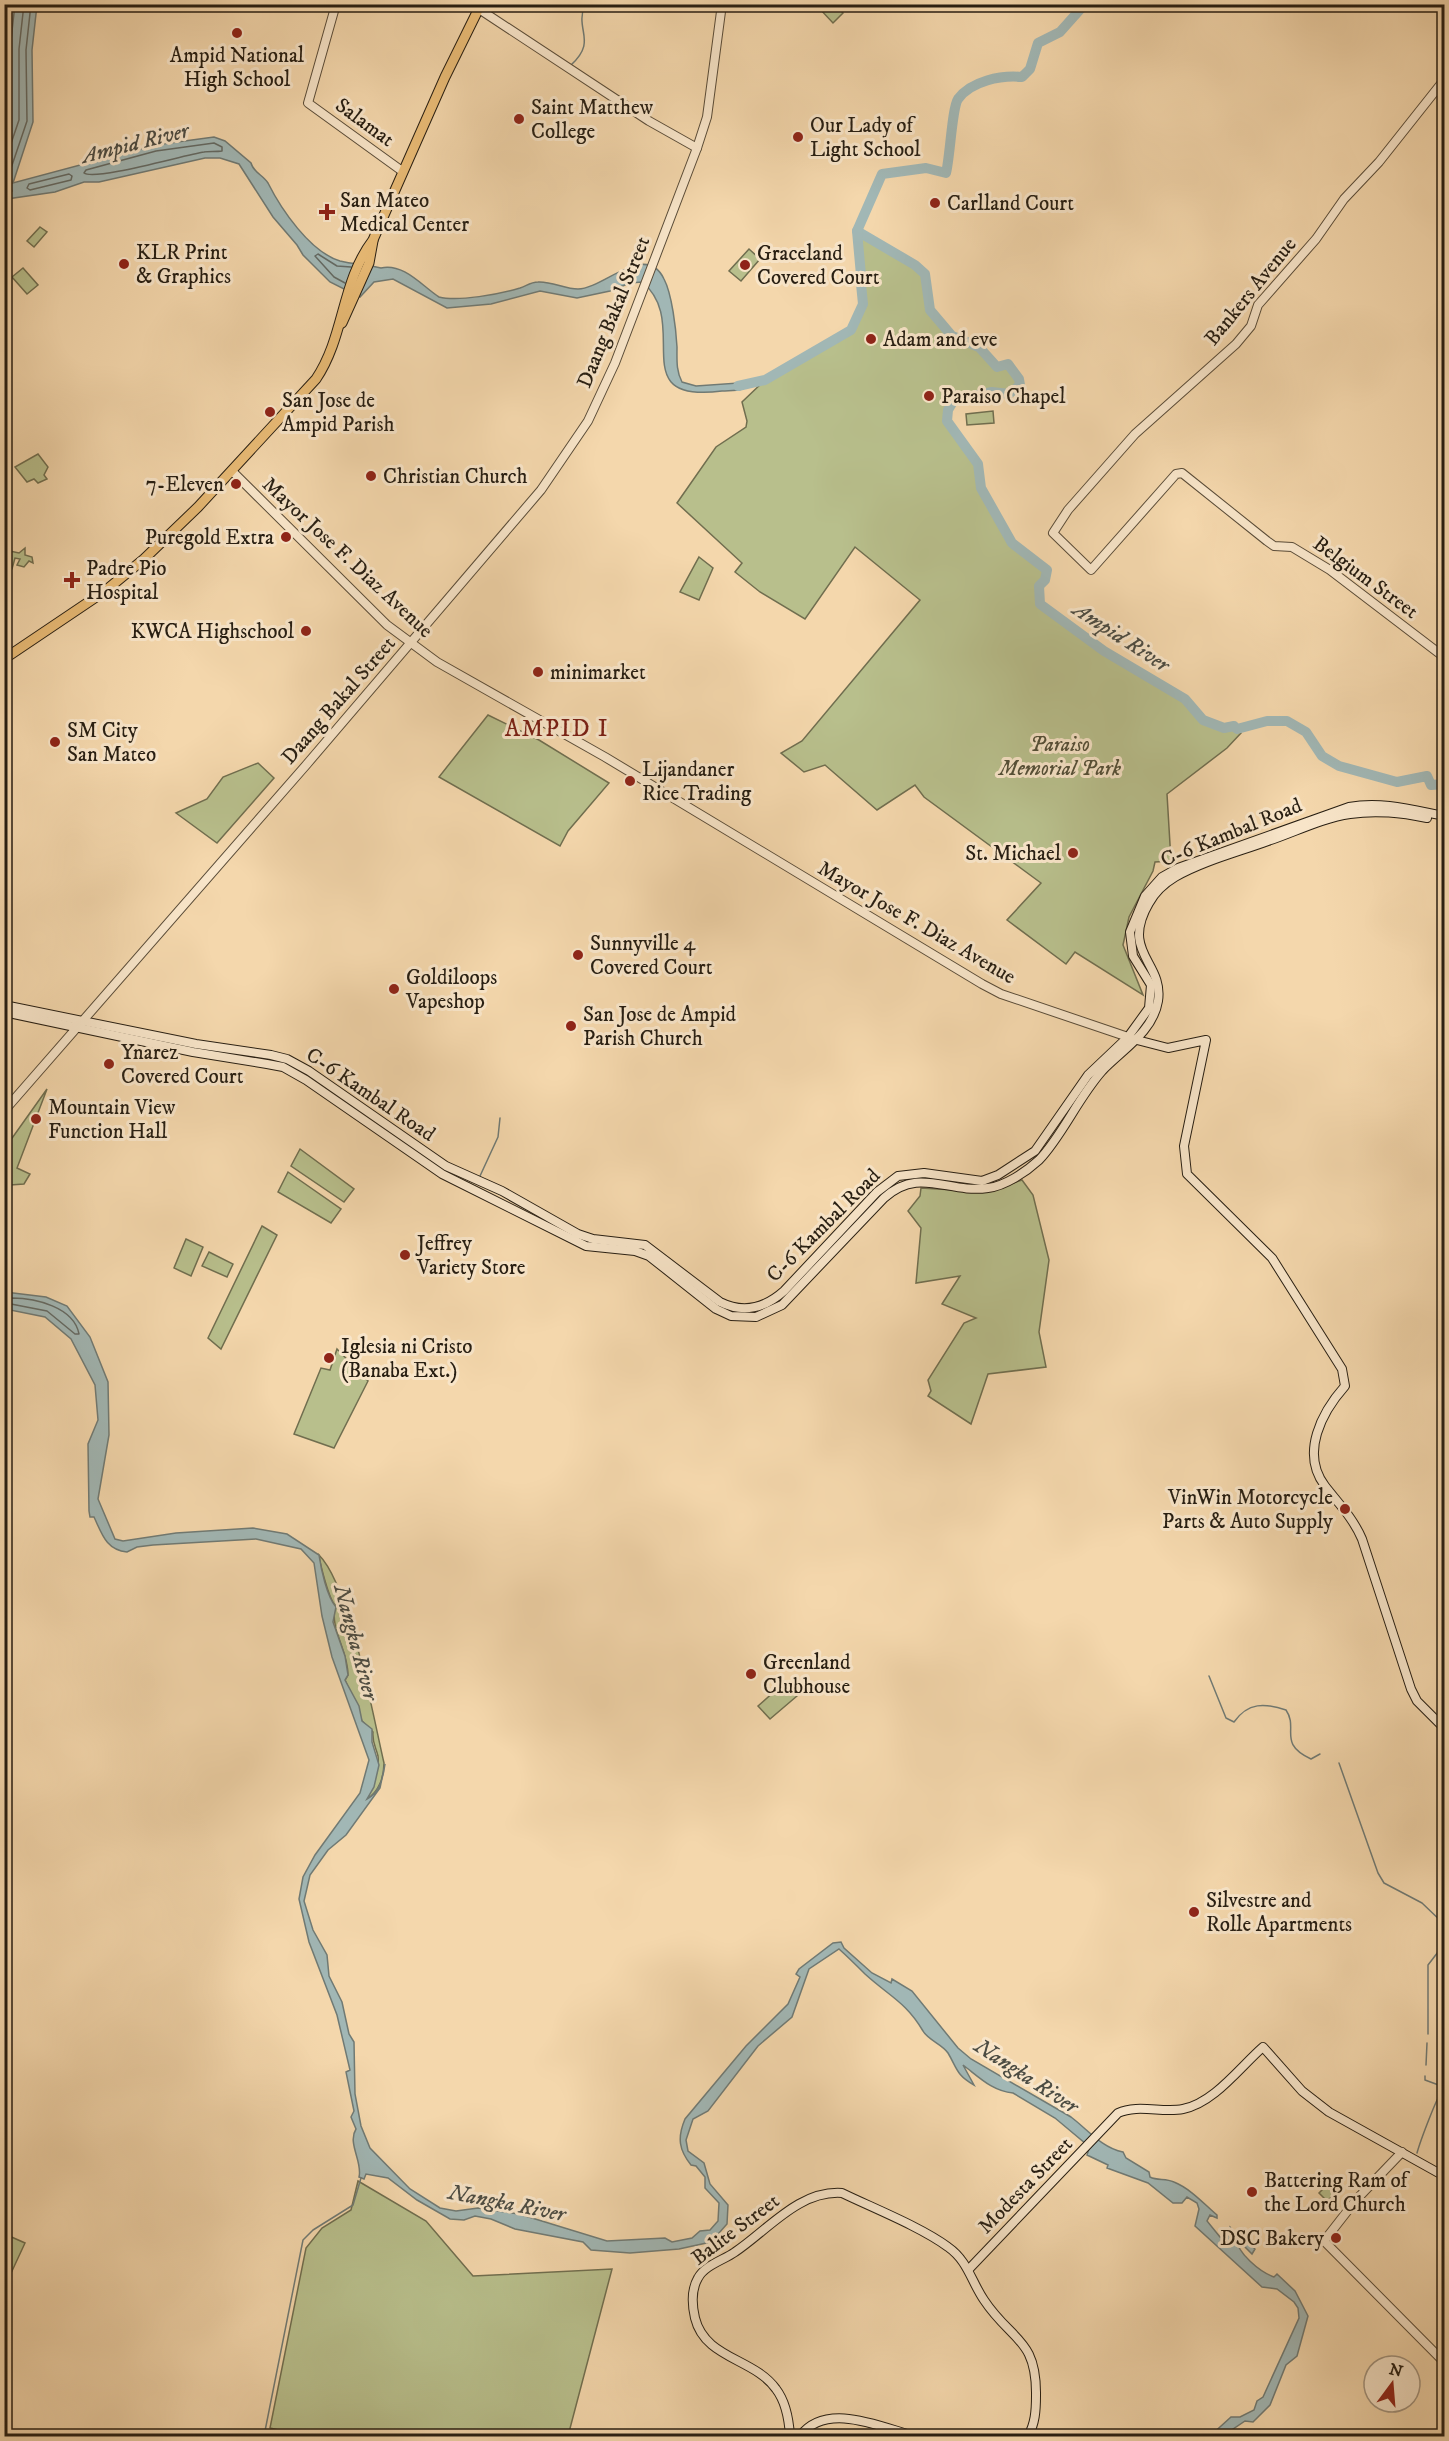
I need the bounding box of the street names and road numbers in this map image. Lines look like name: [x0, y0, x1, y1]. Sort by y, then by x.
street label: Salamat: [330, 93, 399, 153]
street label: Bankers Avenue: [1199, 232, 1303, 351]
street label: Daang Bakal Street: [572, 233, 656, 392]
street label: Mayor Jose F. Diaz Avenue: [256, 472, 438, 644]
street label: Belgium Street: [1308, 531, 1423, 625]
street label: Daang Bakal Street: [276, 631, 402, 770]
street label: C-6 Kambal Road: [1157, 793, 1306, 873]
street label: Mayor Jose F. Diaz Avenue: [813, 856, 1020, 990]
street label: C-6 Kambal Road: [301, 1042, 440, 1148]
street label: C-6 Kambal Road: [761, 1163, 886, 1288]
street label: Modesta Street: [973, 2131, 1079, 2240]
street label: Balite Street: [686, 2188, 785, 2271]

